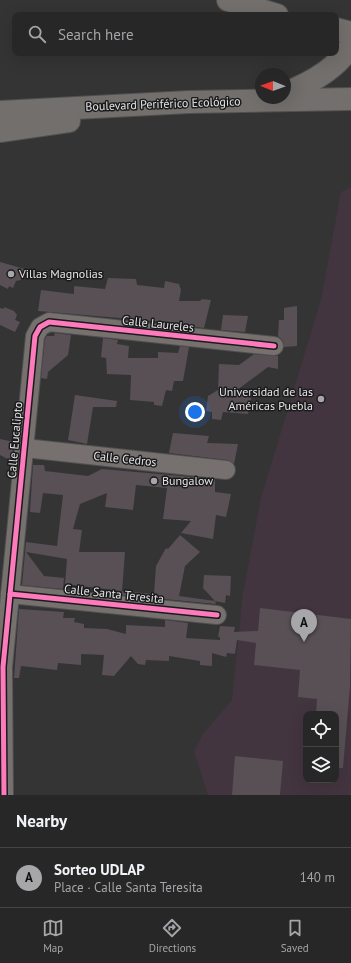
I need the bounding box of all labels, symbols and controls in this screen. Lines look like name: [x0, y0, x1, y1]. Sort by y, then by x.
search box: [12, 12, 339, 56]
icon: search: [26, 23, 48, 45]
text: Search here: [58, 25, 134, 44]
north arrow: [255, 68, 291, 104]
street label: Boulevard Periférico Ecológico: [85, 93, 241, 114]
place label: Villas Magnolias: [18, 266, 103, 281]
marker: Villas Magnolias: [6, 269, 16, 279]
street label: Calle Laureles: [121, 312, 195, 335]
place label: Universidad de las Américas Puebla: [219, 384, 313, 413]
marker: Universidad de las Américas Puebla: [316, 394, 326, 404]
street label: Calle Eucalipto: [4, 401, 25, 479]
your location: [185, 402, 205, 422]
street label: Calle Cedros: [93, 448, 157, 469]
place label: Bungalow: [162, 473, 213, 488]
marker: Bungalow: [149, 476, 159, 486]
street label: Calle Santa Teresita: [63, 581, 165, 606]
pin: A: [291, 609, 317, 642]
map controls: [303, 711, 339, 783]
button: locate: [303, 711, 339, 747]
button: layers: [303, 747, 339, 783]
text: Nearby: [16, 810, 67, 832]
text: Sorteo UDLAP: [54, 860, 145, 879]
text: A: [25, 869, 33, 886]
text: 140 m: [300, 869, 335, 886]
text: Place · Calle Santa Teresita: [54, 879, 203, 896]
tab: Map: [42, 917, 64, 955]
tab: Directions: [149, 917, 196, 955]
tab: Saved: [281, 917, 309, 955]

